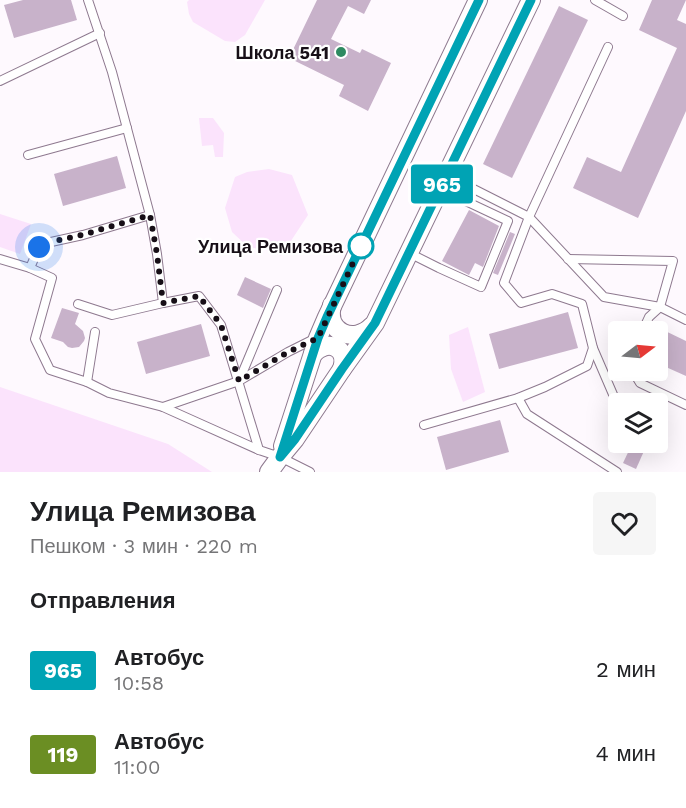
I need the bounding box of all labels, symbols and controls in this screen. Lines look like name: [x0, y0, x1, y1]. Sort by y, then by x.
place label: Школа 541: [236, 42, 329, 63]
marker: Школа 541: [334, 45, 348, 59]
line badge: 965: [408, 164, 476, 204]
text: 965: [423, 172, 461, 197]
your location: [24, 232, 54, 262]
marker: Улица Ремизова: [348, 233, 374, 259]
place label: Улица Ремизова: [198, 236, 344, 257]
north arrow: [608, 321, 668, 381]
map controls: [608, 321, 668, 453]
button: layers: [608, 393, 668, 453]
button: heart: [593, 492, 656, 555]
text: Улица Ремизова: [30, 495, 256, 528]
text: Пешком · 3 мин · 220 m: [30, 534, 258, 558]
text: Отправления: [30, 588, 176, 613]
text: Автобус: [114, 645, 204, 670]
text: 2 мин: [596, 657, 656, 682]
text: 965: [44, 658, 82, 683]
text: 10:58: [114, 671, 164, 695]
text: Автобус: [114, 729, 204, 754]
text: 4 мин: [595, 741, 656, 766]
text: 119: [47, 742, 79, 767]
text: 11:00: [114, 755, 160, 779]

